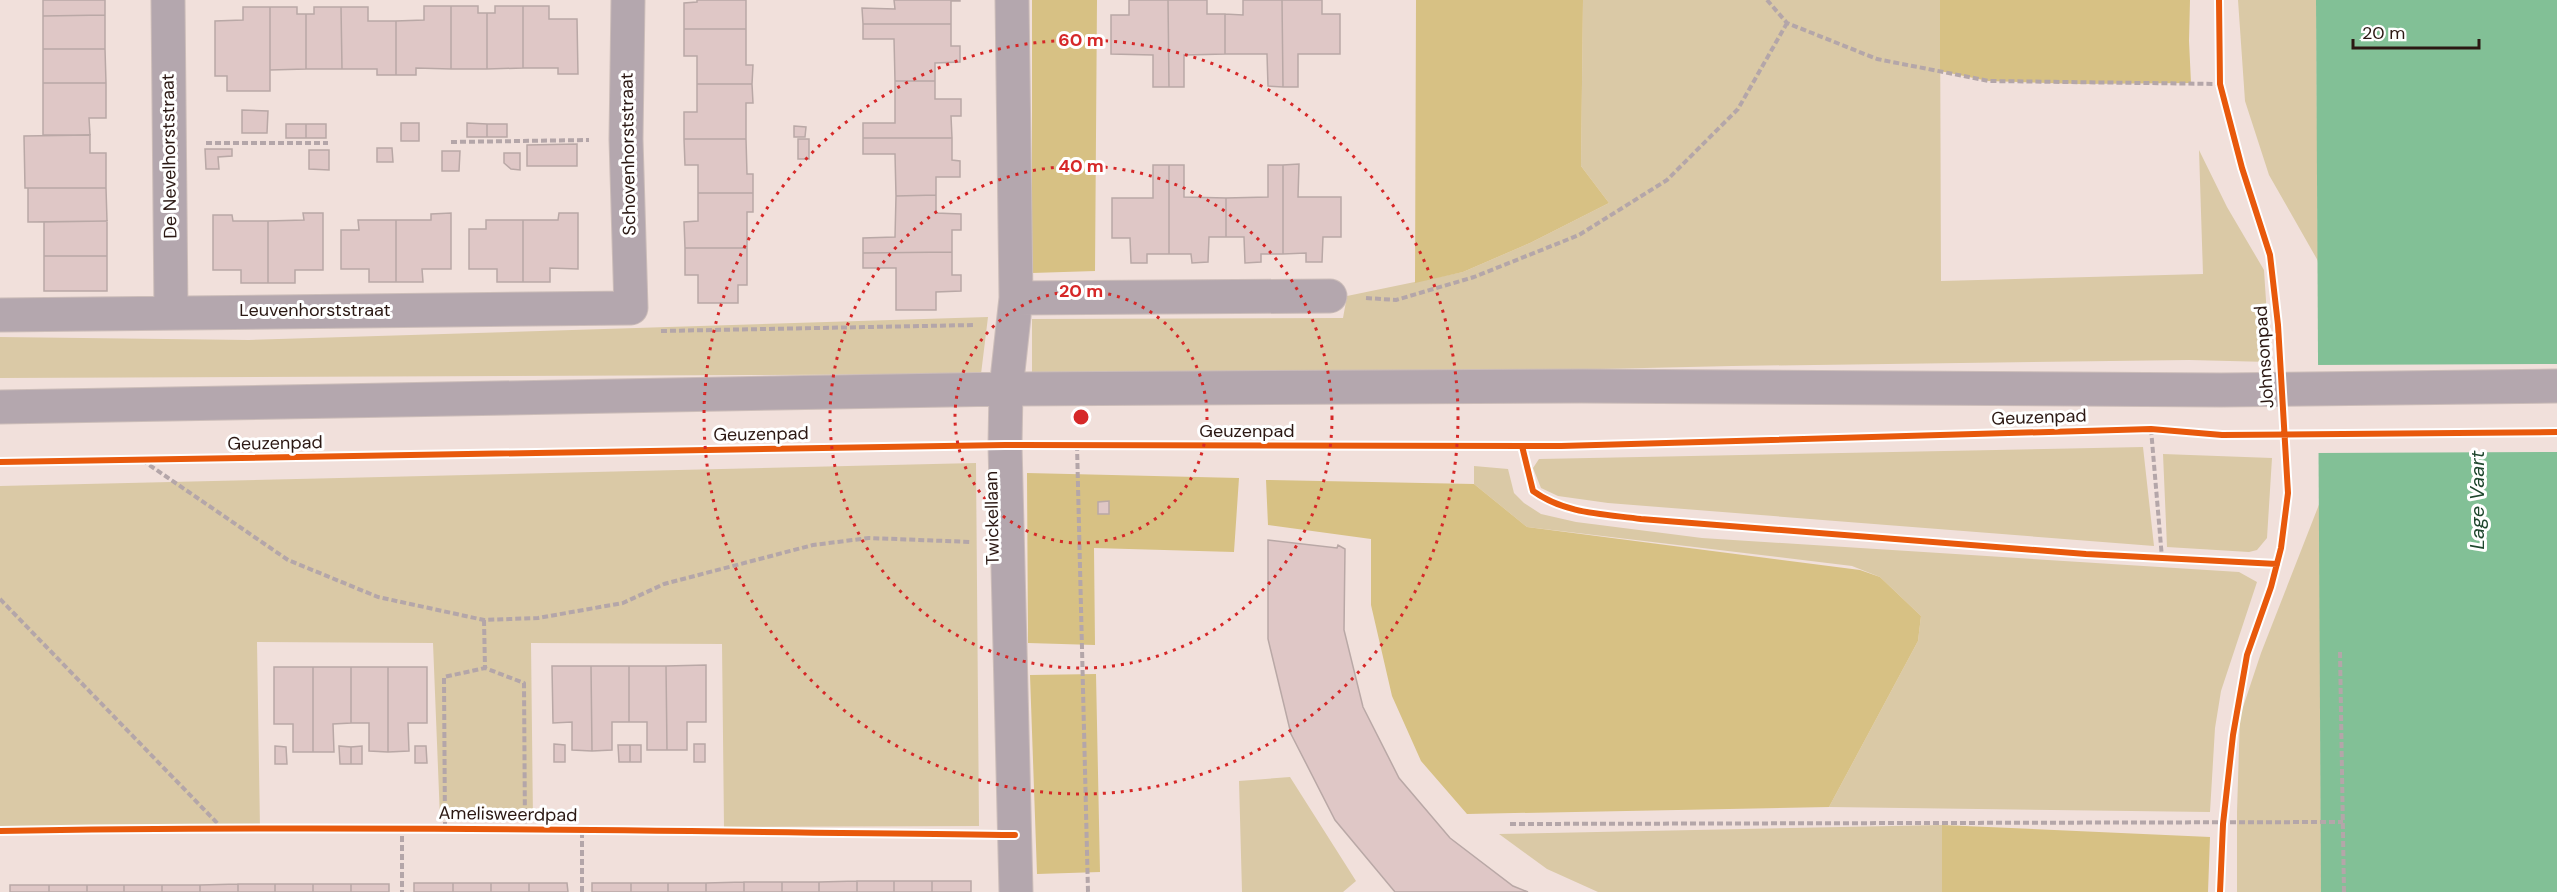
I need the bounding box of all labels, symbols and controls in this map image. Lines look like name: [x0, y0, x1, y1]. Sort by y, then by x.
scale bar: [2353, 12, 2479, 50]
text: 20 m: [2362, 21, 2405, 45]
text: 60 m: [1058, 28, 1104, 52]
street label: Schovenhorststraat: [615, 72, 641, 236]
street label: De Nevelhorststraat: [156, 73, 182, 239]
text: 40 m: [1058, 154, 1104, 178]
text: 20 m: [1059, 279, 1103, 303]
street label: Leuvenhorststraat: [239, 298, 391, 322]
street label: Johnsonpad: [2248, 305, 2280, 409]
street label: Geuzenpad: [1991, 403, 2087, 431]
centre of rings: [1071, 407, 1091, 427]
street label: Geuzenpad: [1199, 419, 1295, 443]
street label: Geuzenpad: [713, 421, 809, 447]
street label: Geuzenpad: [227, 430, 323, 456]
water label: Lage Vaart: [2464, 450, 2490, 550]
street label: Twickellaan: [979, 471, 1005, 565]
street label: Amelisweerdpad: [438, 801, 578, 827]

